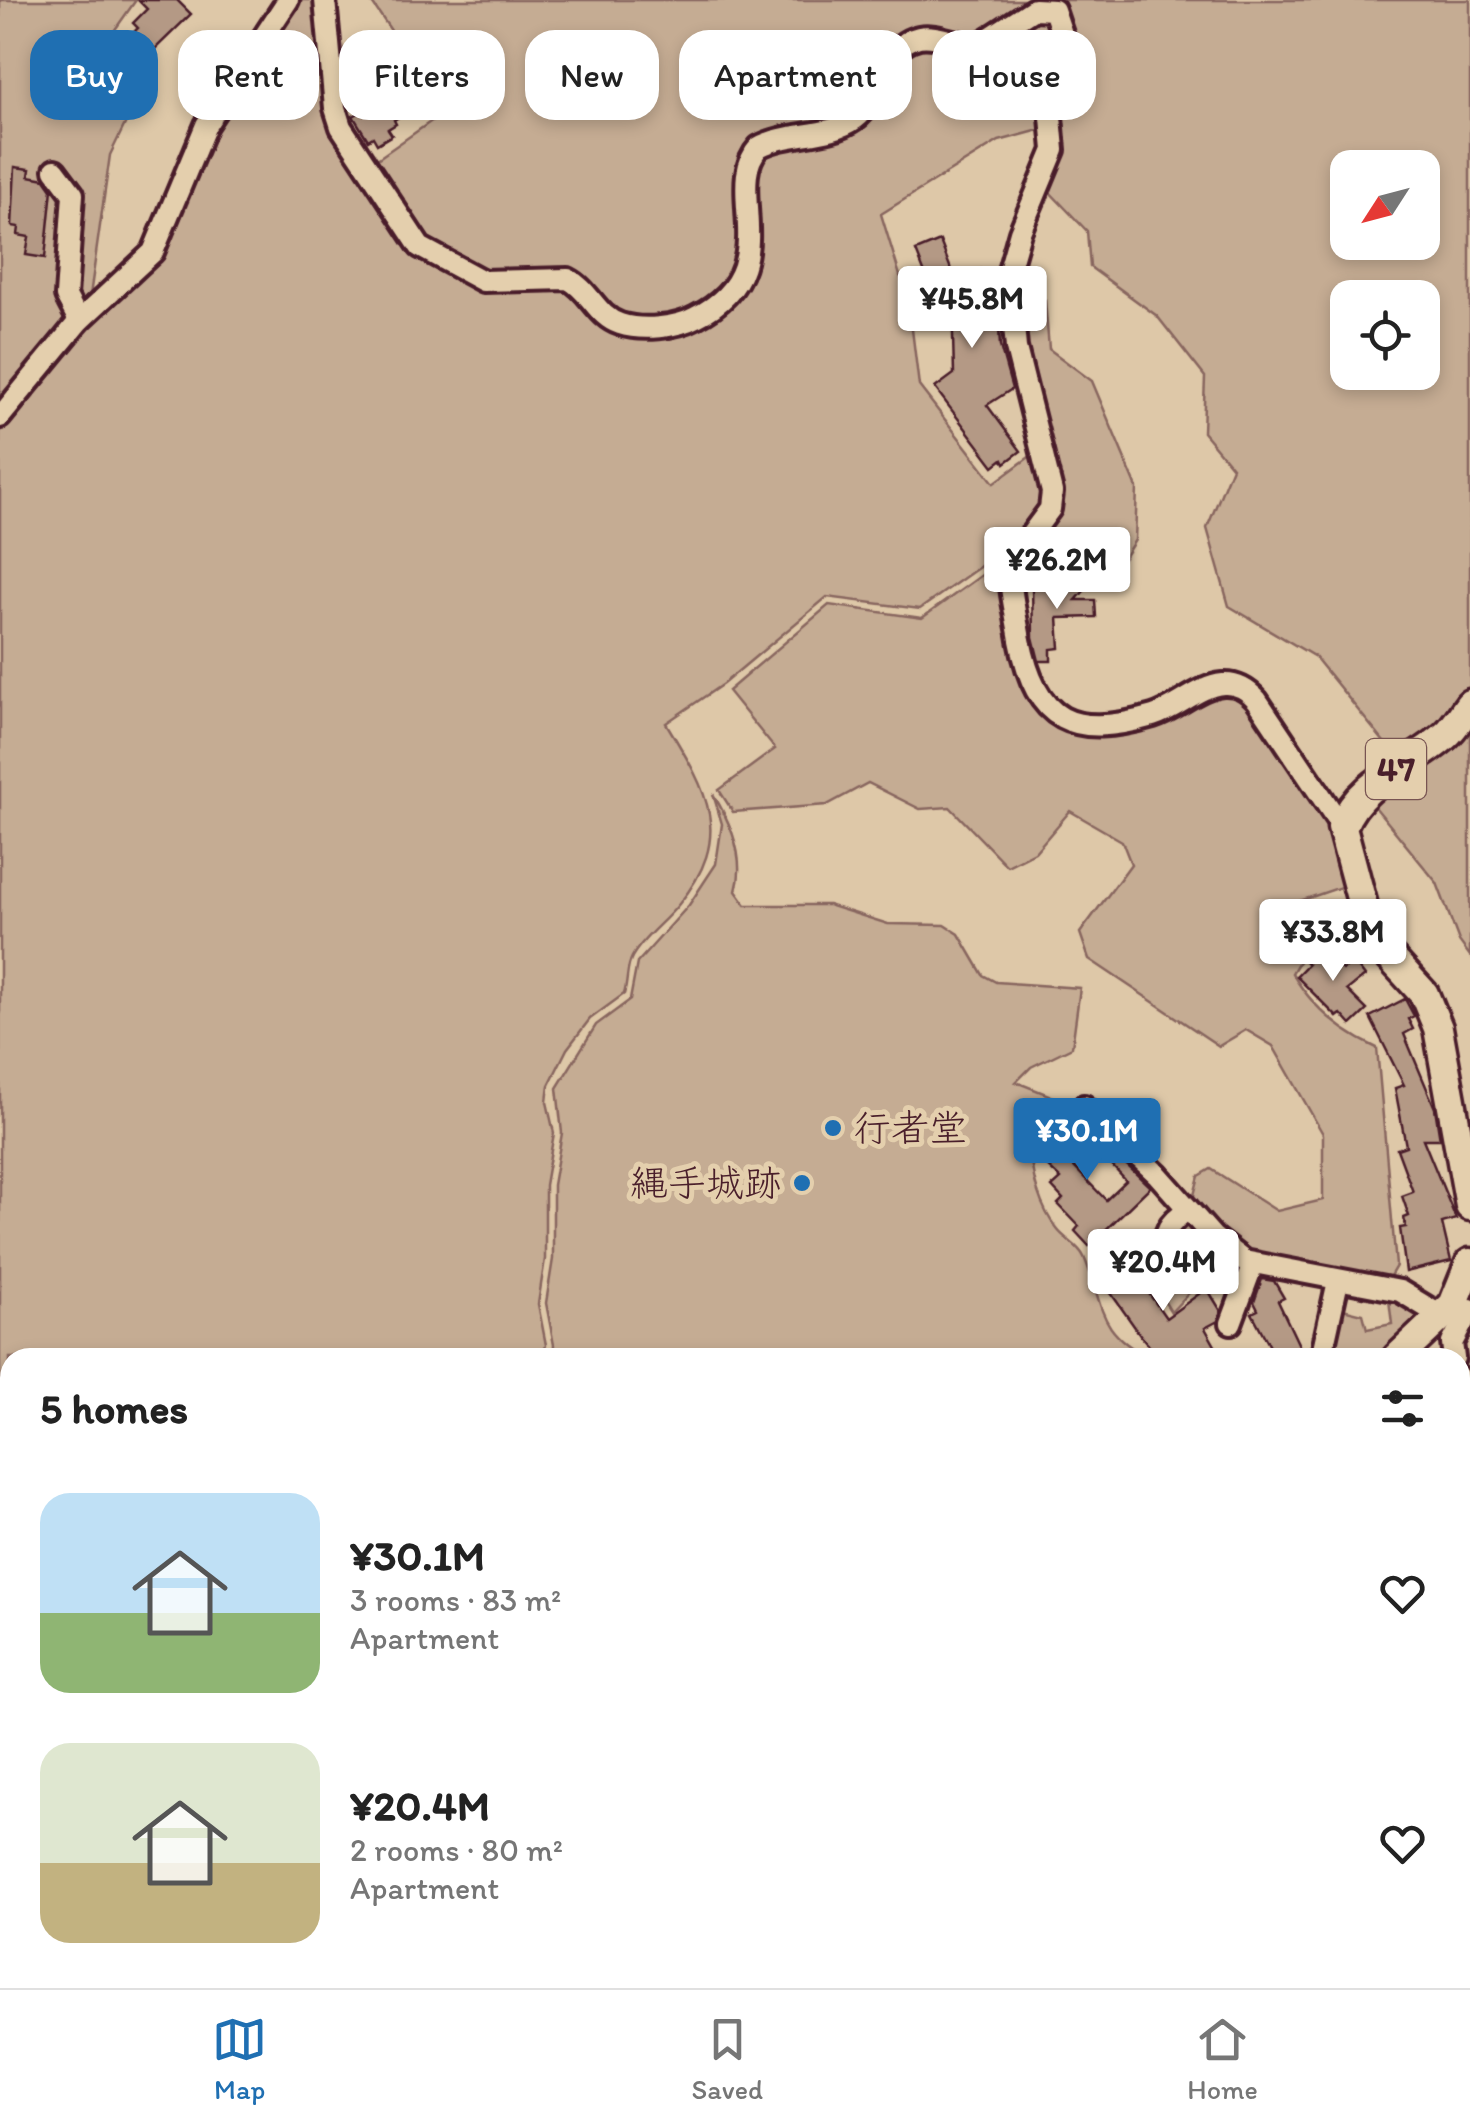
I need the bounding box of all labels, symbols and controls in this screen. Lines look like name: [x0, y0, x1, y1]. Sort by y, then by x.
chip: Buy: [30, 30, 158, 120]
chip: Rent: [178, 30, 319, 120]
chip: Filters: [339, 30, 505, 120]
chip: New: [525, 30, 659, 120]
chip: Apartment: [679, 30, 912, 120]
chip: House: [932, 30, 1096, 120]
north arrow: [1330, 150, 1440, 260]
map controls: [1330, 150, 1440, 390]
pin: ¥45.8M: [891, 266, 1053, 351]
text: ¥45.8M: [920, 279, 1024, 317]
button: locate: [1330, 280, 1440, 390]
pin: ¥26.2M: [976, 527, 1138, 612]
text: ¥26.2M: [1006, 540, 1108, 578]
road number: 47: [1366, 739, 1426, 799]
pin: ¥33.8M: [1252, 899, 1414, 984]
text: ¥33.8M: [1281, 912, 1385, 950]
pin: ¥30.1M: [1006, 1098, 1168, 1183]
place label: 行者堂: [853, 1105, 967, 1151]
text: ¥30.1M: [1036, 1111, 1138, 1149]
marker: 行者堂: [822, 1117, 844, 1139]
place label: 縄手城跡: [630, 1160, 782, 1206]
marker: 縄手城跡: [791, 1172, 813, 1194]
pin: ¥20.4M: [1082, 1229, 1244, 1314]
text: ¥20.4M: [1110, 1242, 1216, 1280]
icon: filters: [1375, 1381, 1430, 1436]
text: 5 homes: [40, 1383, 188, 1434]
text: ¥30.1M: [350, 1530, 485, 1581]
icon: home: [120, 1533, 240, 1653]
icon: heart: [1375, 1566, 1430, 1621]
text: 3 rooms · 83 m²: [350, 1581, 561, 1619]
text: Apartment: [350, 1619, 499, 1657]
text: ¥20.4M: [350, 1780, 490, 1831]
icon: home: [120, 1783, 240, 1903]
icon: heart: [1375, 1816, 1430, 1871]
text: 2 rooms · 80 m²: [350, 1831, 563, 1869]
text: Apartment: [350, 1869, 499, 1907]
tab: Map: [212, 2012, 267, 2106]
tab: Saved: [691, 2012, 763, 2106]
tab: Home: [1187, 2012, 1258, 2106]

